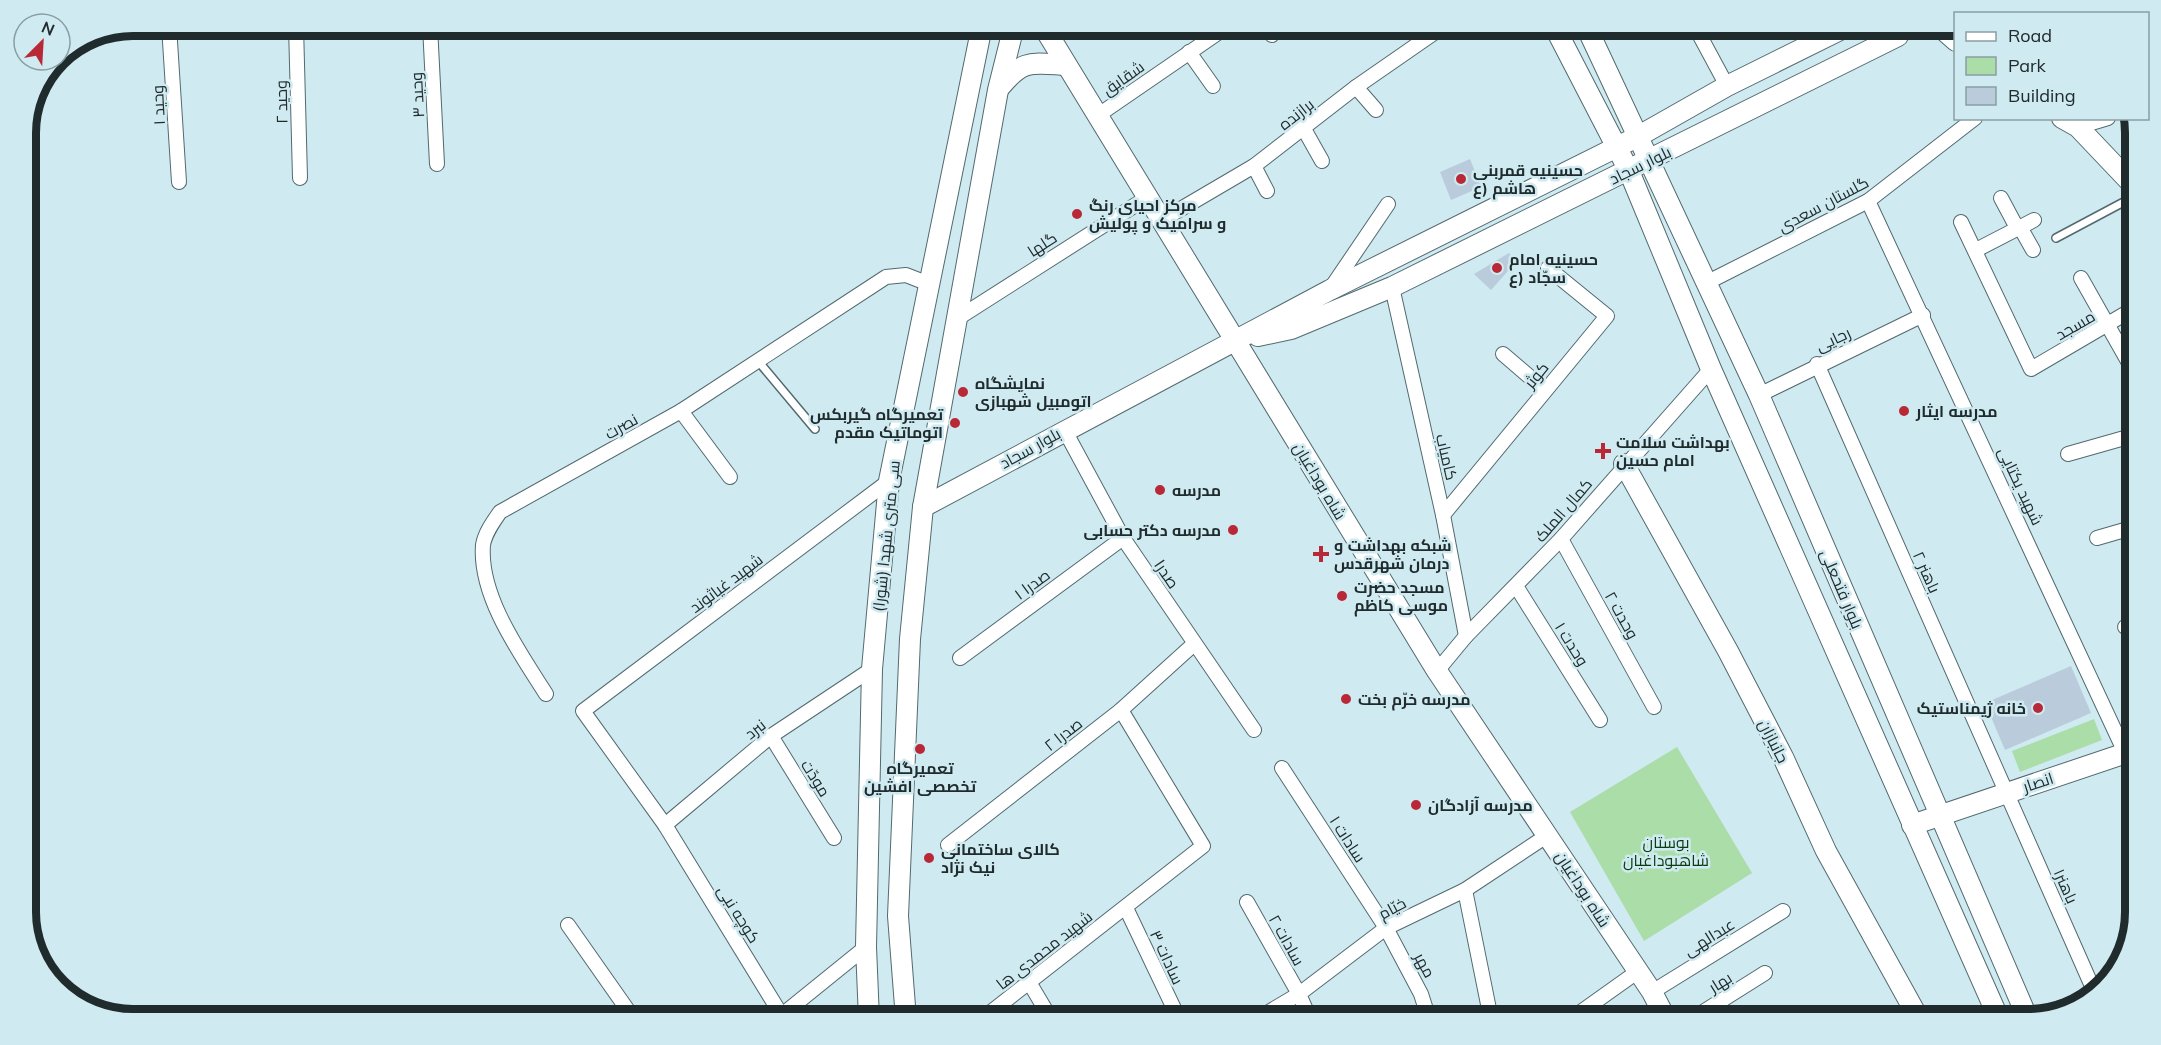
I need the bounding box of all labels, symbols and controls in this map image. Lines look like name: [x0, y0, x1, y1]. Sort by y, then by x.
north arrow: [12, 12, 72, 72]
legend: [1954, 12, 2149, 120]
text: N: [39, 17, 58, 40]
text: Road: [2008, 24, 2052, 47]
text: Park: [2008, 54, 2047, 77]
street label: شقایق: [1098, 56, 1148, 100]
street label: وحید ۳: [406, 72, 428, 118]
street label: وحید ۲: [271, 80, 291, 124]
text: Building: [2008, 84, 2076, 107]
street label: وحید ۱: [147, 85, 169, 125]
street label: برازنده: [1274, 94, 1318, 134]
street label: بلوار سجاد: [1606, 141, 1674, 189]
place label: حسینیه قمربنی هاشم (ع: [1473, 160, 1583, 200]
marker: حسینیه قمربنی هاشم (ع: [1454, 172, 1468, 186]
street label: گلستان سعدی: [1774, 172, 1872, 237]
place label: مرکز احیای رنگ و سرامیک و پولیش: [1089, 195, 1226, 235]
marker: مرکز احیای رنگ و سرامیک و پولیش: [1070, 207, 1084, 221]
street label: گلها: [1024, 227, 1061, 262]
place label: حسینیه امام سجّاد (ع: [1509, 249, 1598, 288]
marker: حسینیه امام سجّاد (ع: [1490, 261, 1504, 275]
street label: مسجد: [2052, 306, 2098, 344]
street label: رجایی: [1812, 322, 1854, 357]
street label: کوثر: [1519, 358, 1553, 393]
place label: نمایشگاه اتومبیل شهبازی: [975, 373, 1091, 411]
marker: نمایشگاه اتومبیل شهبازی: [956, 385, 970, 399]
place label: مدرسه ایثار: [1915, 401, 1997, 421]
place label: تعمیرگاه گیربکس اتوماتیک مقدم: [810, 404, 944, 444]
marker: مدرسه ایثار: [1897, 404, 1911, 418]
street label: نصرت: [601, 409, 641, 443]
marker: تعمیرگاه گیربکس اتوماتیک مقدم: [948, 416, 962, 430]
street label: بلوار سجاد: [996, 423, 1064, 473]
street label: کامیاب: [1432, 432, 1462, 482]
place label: بهداشت سلامت امام حسین: [1616, 432, 1730, 472]
street label: شاه بوداغیان: [1288, 439, 1351, 524]
marker: بهداشت سلامت امام حسین: [1594, 442, 1612, 460]
street label: شهید یکتایی: [1993, 444, 2048, 529]
street label: سی متری شهدا (شورا): [868, 459, 905, 613]
street label: کمال الملک: [1530, 474, 1597, 547]
place label: مدرسه: [1172, 480, 1221, 500]
marker: مدرسه: [1153, 483, 1167, 497]
place label: مدرسه دکتر حسابی: [1083, 520, 1221, 540]
marker: مدرسه دکتر حسابی: [1226, 523, 1240, 537]
place label: شبکه بهداشت و درمان شهرقدس: [1334, 535, 1452, 573]
marker: شبکه بهداشت و درمان شهرقدس: [1312, 545, 1330, 563]
street label: بلوار فتحعلی: [1815, 546, 1868, 632]
street label: باهنر ۲: [1909, 548, 1945, 596]
street label: شهید غیاثوند: [685, 549, 767, 618]
street label: صدرا: [1150, 556, 1184, 592]
street label: صدرا ۱: [1010, 564, 1054, 604]
place label: مسجد حضرت موسی کاظم: [1354, 577, 1448, 617]
street label: وحدت ۲: [1601, 588, 1643, 642]
marker: مسجد حضرت موسی کاظم: [1335, 589, 1349, 603]
street label: وحدت ۱: [1551, 618, 1593, 670]
place label: مدرسه خرّم بخت: [1358, 689, 1471, 711]
marker: مدرسه خرّم بخت: [1339, 692, 1353, 706]
place label: خانه ژیمناستیک: [1917, 698, 2026, 718]
marker: خانه ژیمناستیک: [2031, 701, 2045, 715]
street label: صدرا ۲: [1040, 713, 1086, 755]
street label: نبرد: [740, 714, 770, 744]
street label: جانبازان: [1754, 716, 1793, 767]
marker: تعمیرگاه تخصصی افشین: [913, 742, 927, 756]
street label: مودّت: [797, 756, 835, 800]
place label: تعمیرگاه تخصصی افشین: [864, 758, 977, 796]
street label: انصار: [2019, 768, 2056, 797]
place label: مدرسه آزادگان: [1428, 795, 1533, 815]
marker: مدرسه آزادگان: [1409, 798, 1423, 812]
street label: سادات ۱: [1326, 812, 1370, 866]
park label: بوستان شاهبوداغیان: [1623, 832, 1709, 871]
place label: کالای ساختمانی نیک نژاد: [941, 839, 1060, 877]
street label: شاه بوداغیان: [1550, 847, 1615, 931]
marker: کالای ساختمانی نیک نژاد: [922, 851, 936, 865]
street label: باهنر۱: [2050, 865, 2082, 907]
street label: کوچه نبی: [712, 881, 765, 948]
street label: خیّام: [1375, 893, 1410, 925]
street label: شهید محمدی ها: [992, 906, 1097, 995]
street label: سادات ۲: [1265, 911, 1309, 969]
street label: عبدالهی: [1680, 914, 1739, 961]
street label: سادات ۳: [1146, 927, 1188, 987]
street label: مهر: [1409, 948, 1440, 981]
street label: بهار: [1704, 967, 1736, 998]

